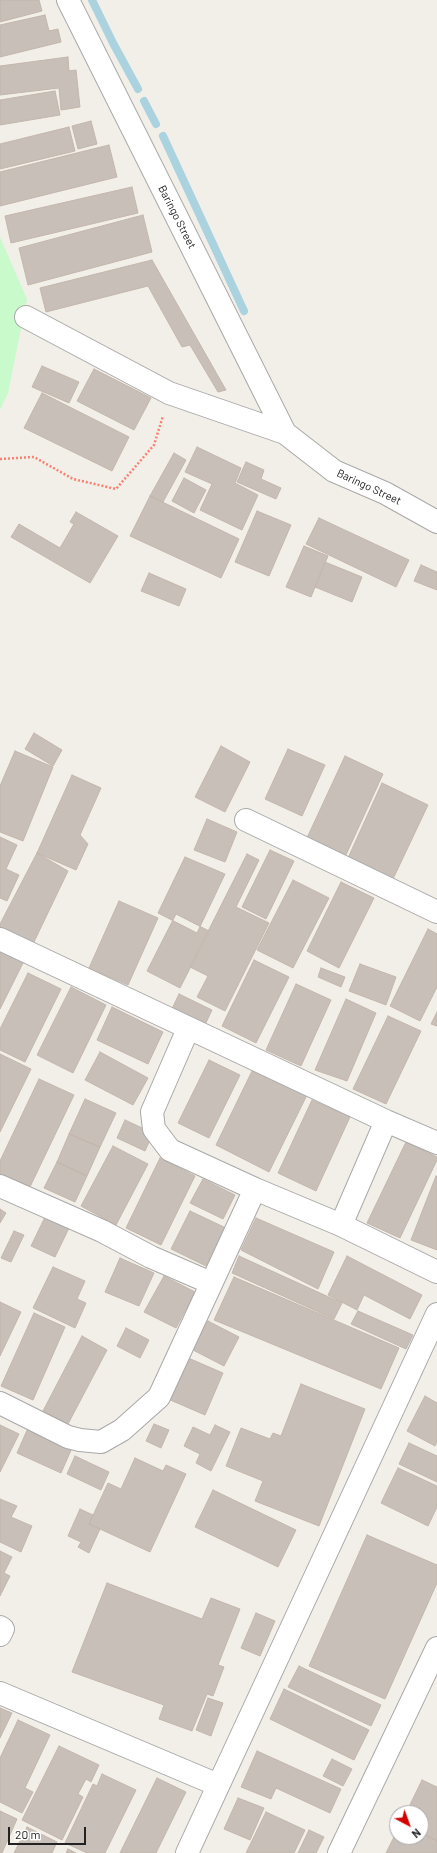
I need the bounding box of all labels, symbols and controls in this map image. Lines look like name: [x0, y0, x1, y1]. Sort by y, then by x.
street label: Baringo Street: [155, 183, 199, 251]
street label: Baringo Street: [335, 466, 403, 508]
north arrow: [389, 1805, 429, 1845]
scale bar: [10, 1819, 88, 1845]
text: N: [410, 1826, 424, 1841]
text: 20 m: [15, 1827, 41, 1841]

